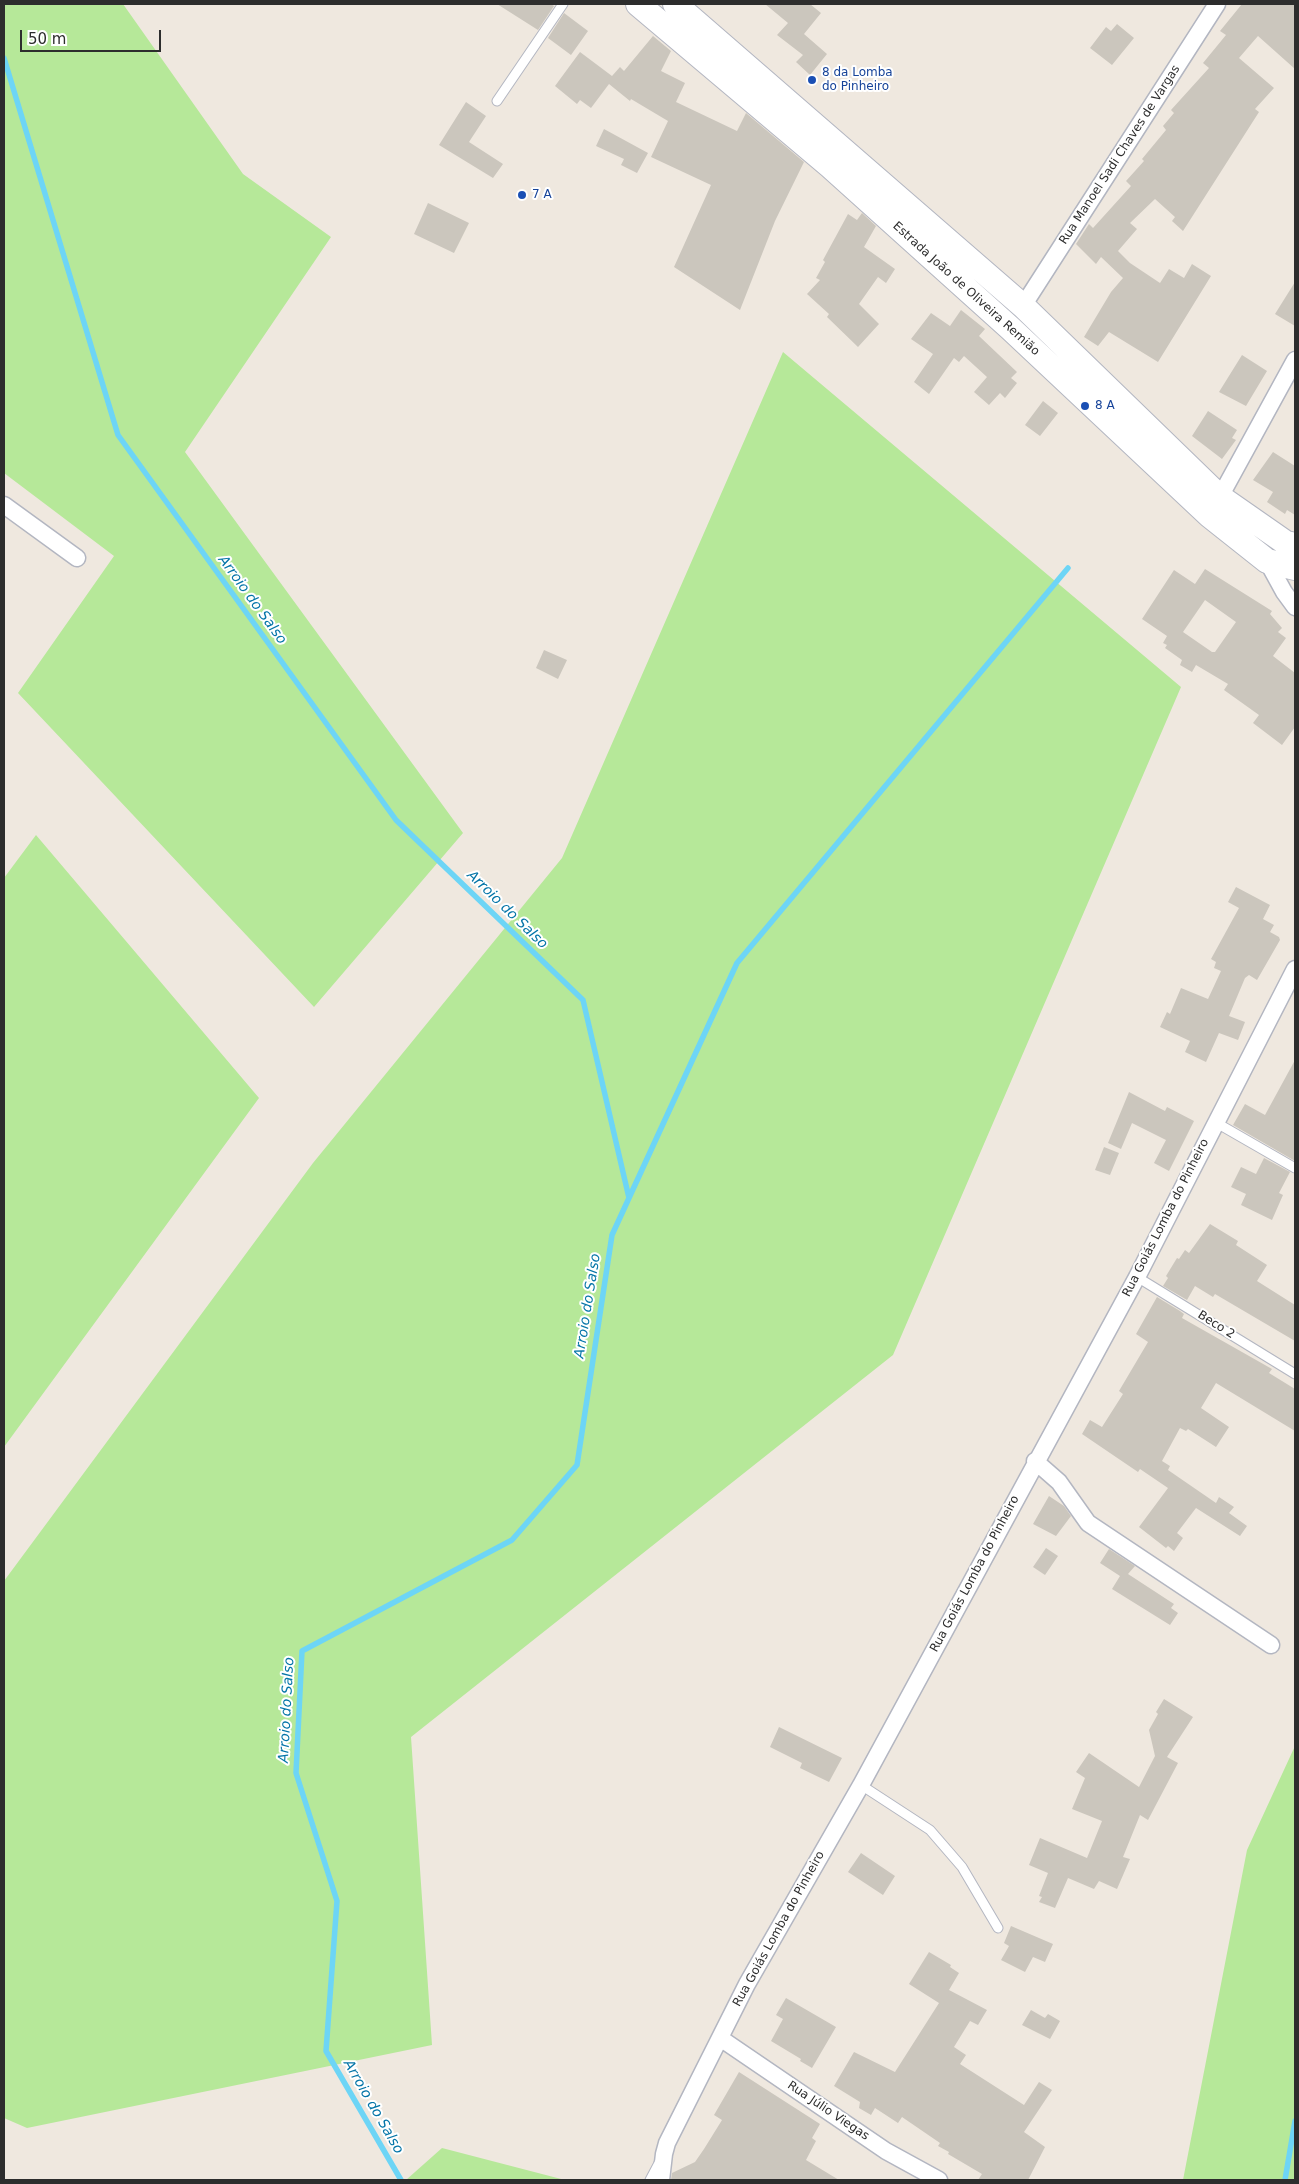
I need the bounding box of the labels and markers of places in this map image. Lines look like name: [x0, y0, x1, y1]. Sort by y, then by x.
place label: 8 da Lomba do Pinheiro: [822, 66, 893, 94]
marker: 8 da Lomba do Pinheiro: [806, 74, 818, 86]
place label: 7 A: [532, 188, 552, 202]
marker: 7 A: [516, 189, 528, 201]
place label: 8 A: [1095, 399, 1115, 413]
marker: 8 A: [1079, 400, 1091, 412]

